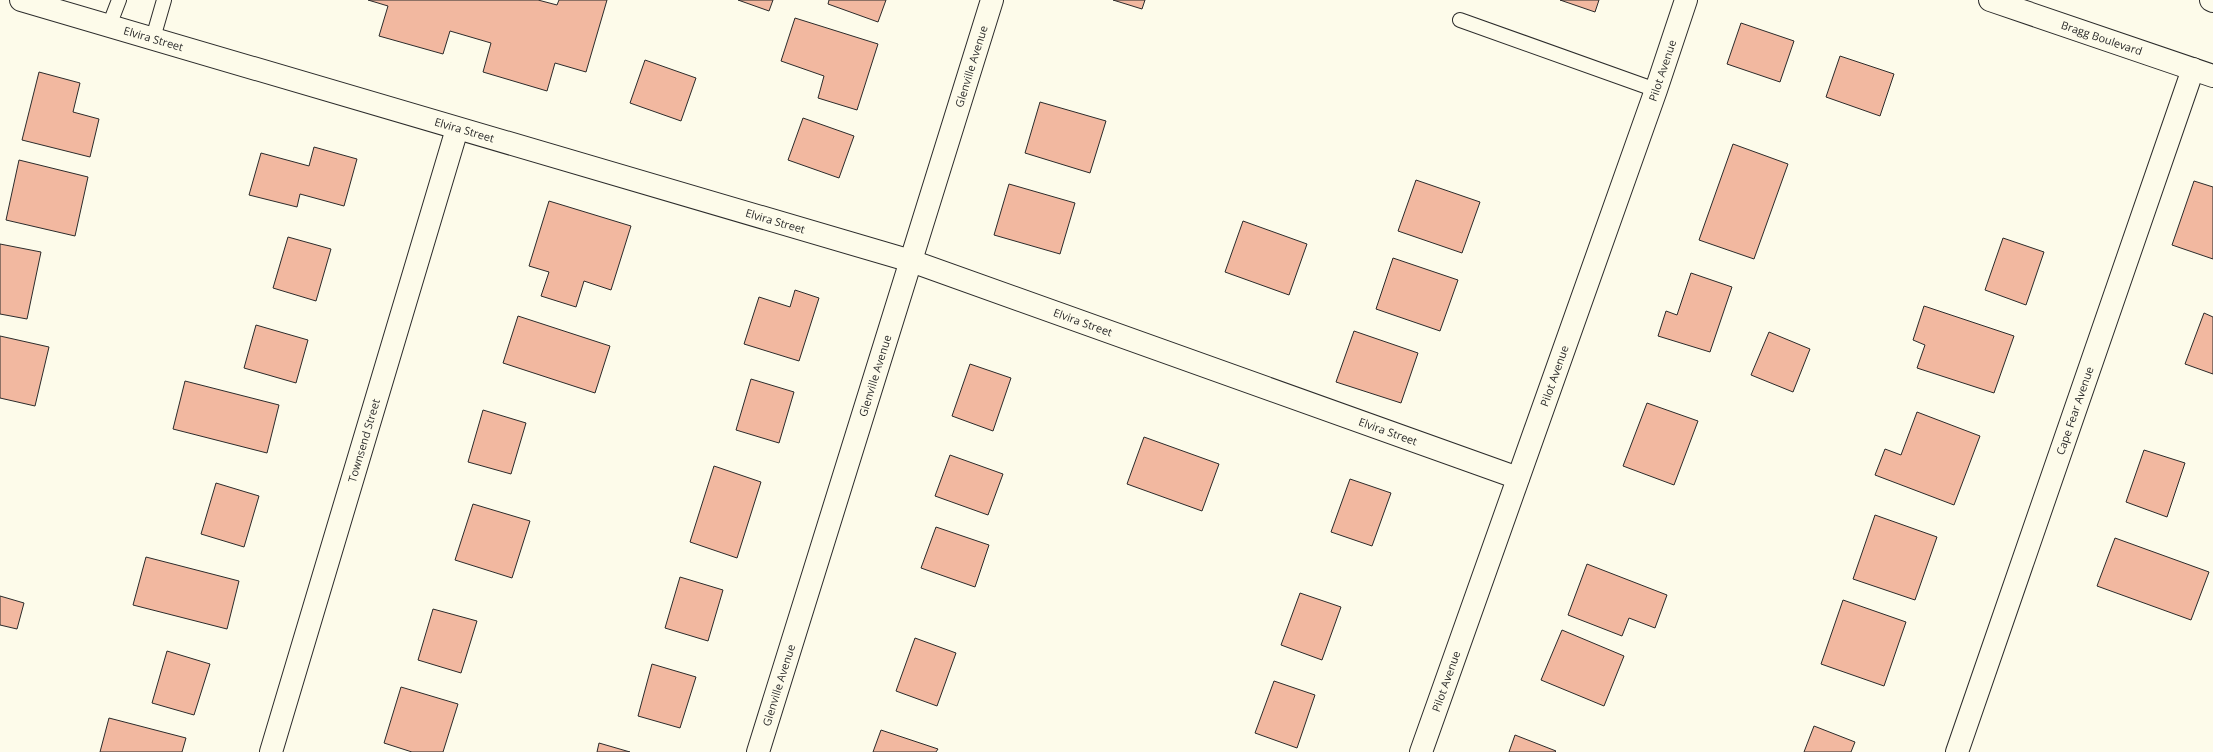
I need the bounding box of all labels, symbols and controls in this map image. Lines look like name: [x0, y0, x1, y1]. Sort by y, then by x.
street label: Bragg Boulevard: [2059, 17, 2144, 58]
street label: Elvira Street: [122, 23, 185, 54]
street label: Glenville Avenue: [951, 23, 991, 109]
street label: Pilot Avenue: [1645, 38, 1679, 103]
street label: Elvira Street: [433, 114, 496, 145]
street label: Elvira Street: [744, 205, 807, 237]
street label: Elvira Street: [1052, 305, 1115, 339]
street label: Glenville Avenue: [855, 333, 894, 418]
street label: Pilot Avenue: [1536, 343, 1572, 408]
street label: Cape Fear Avenue: [2052, 364, 2097, 457]
street label: Townsend Street: [344, 397, 383, 484]
street label: Elvira Street: [1357, 414, 1420, 448]
street label: Glenville Avenue: [759, 642, 798, 728]
street label: Pilot Avenue: [1428, 649, 1463, 714]

